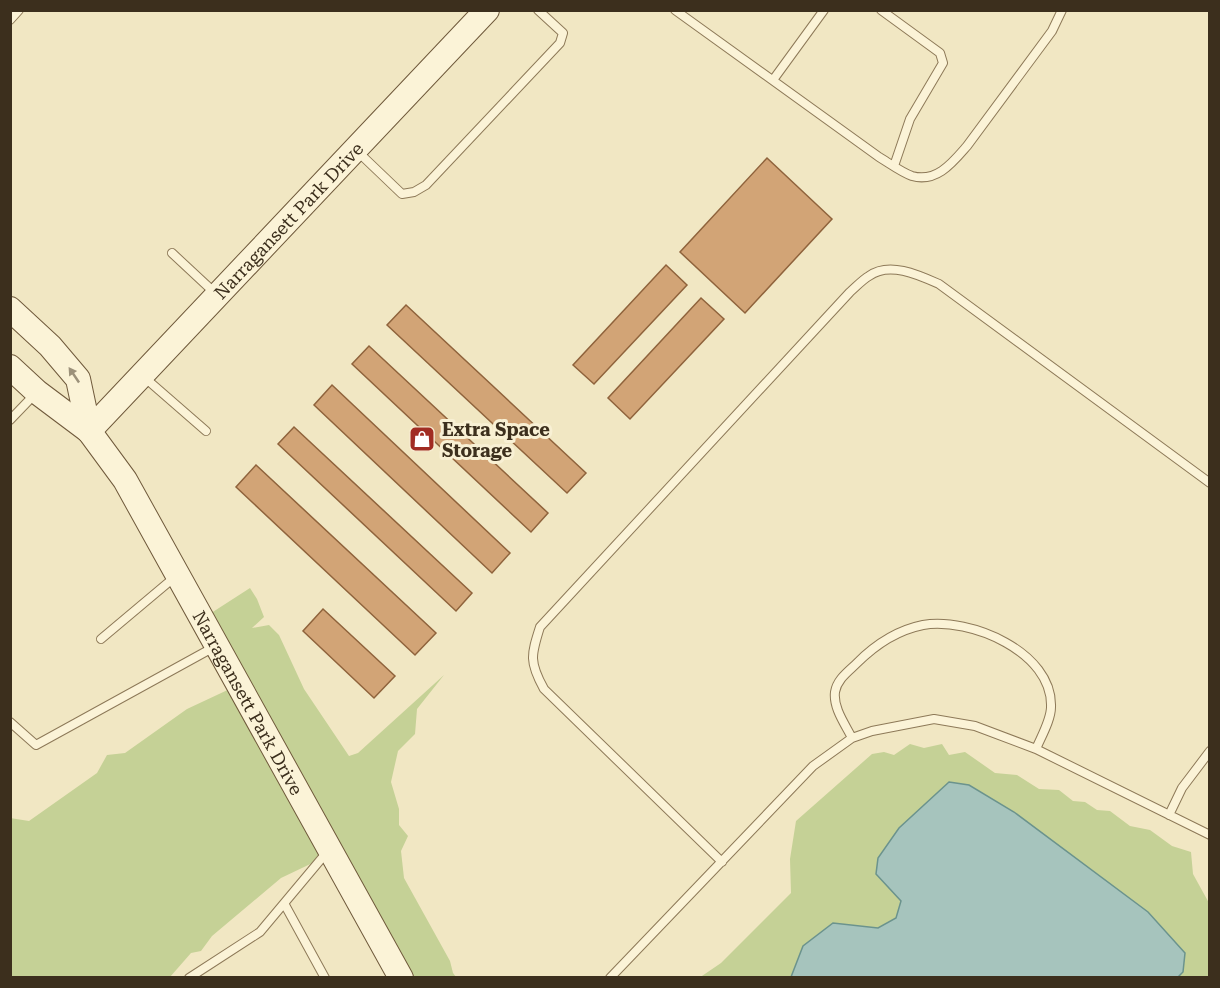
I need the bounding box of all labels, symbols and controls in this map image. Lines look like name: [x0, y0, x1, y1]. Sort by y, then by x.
street label: Narragansett Park Drive: [209, 138, 367, 303]
one-way arrow: [68, 368, 80, 384]
place label: Extra Space Storage: [442, 419, 550, 461]
shop icon: Extra Space Storage: [407, 424, 437, 454]
street label: Narragansett Park Drive: [189, 607, 308, 798]

